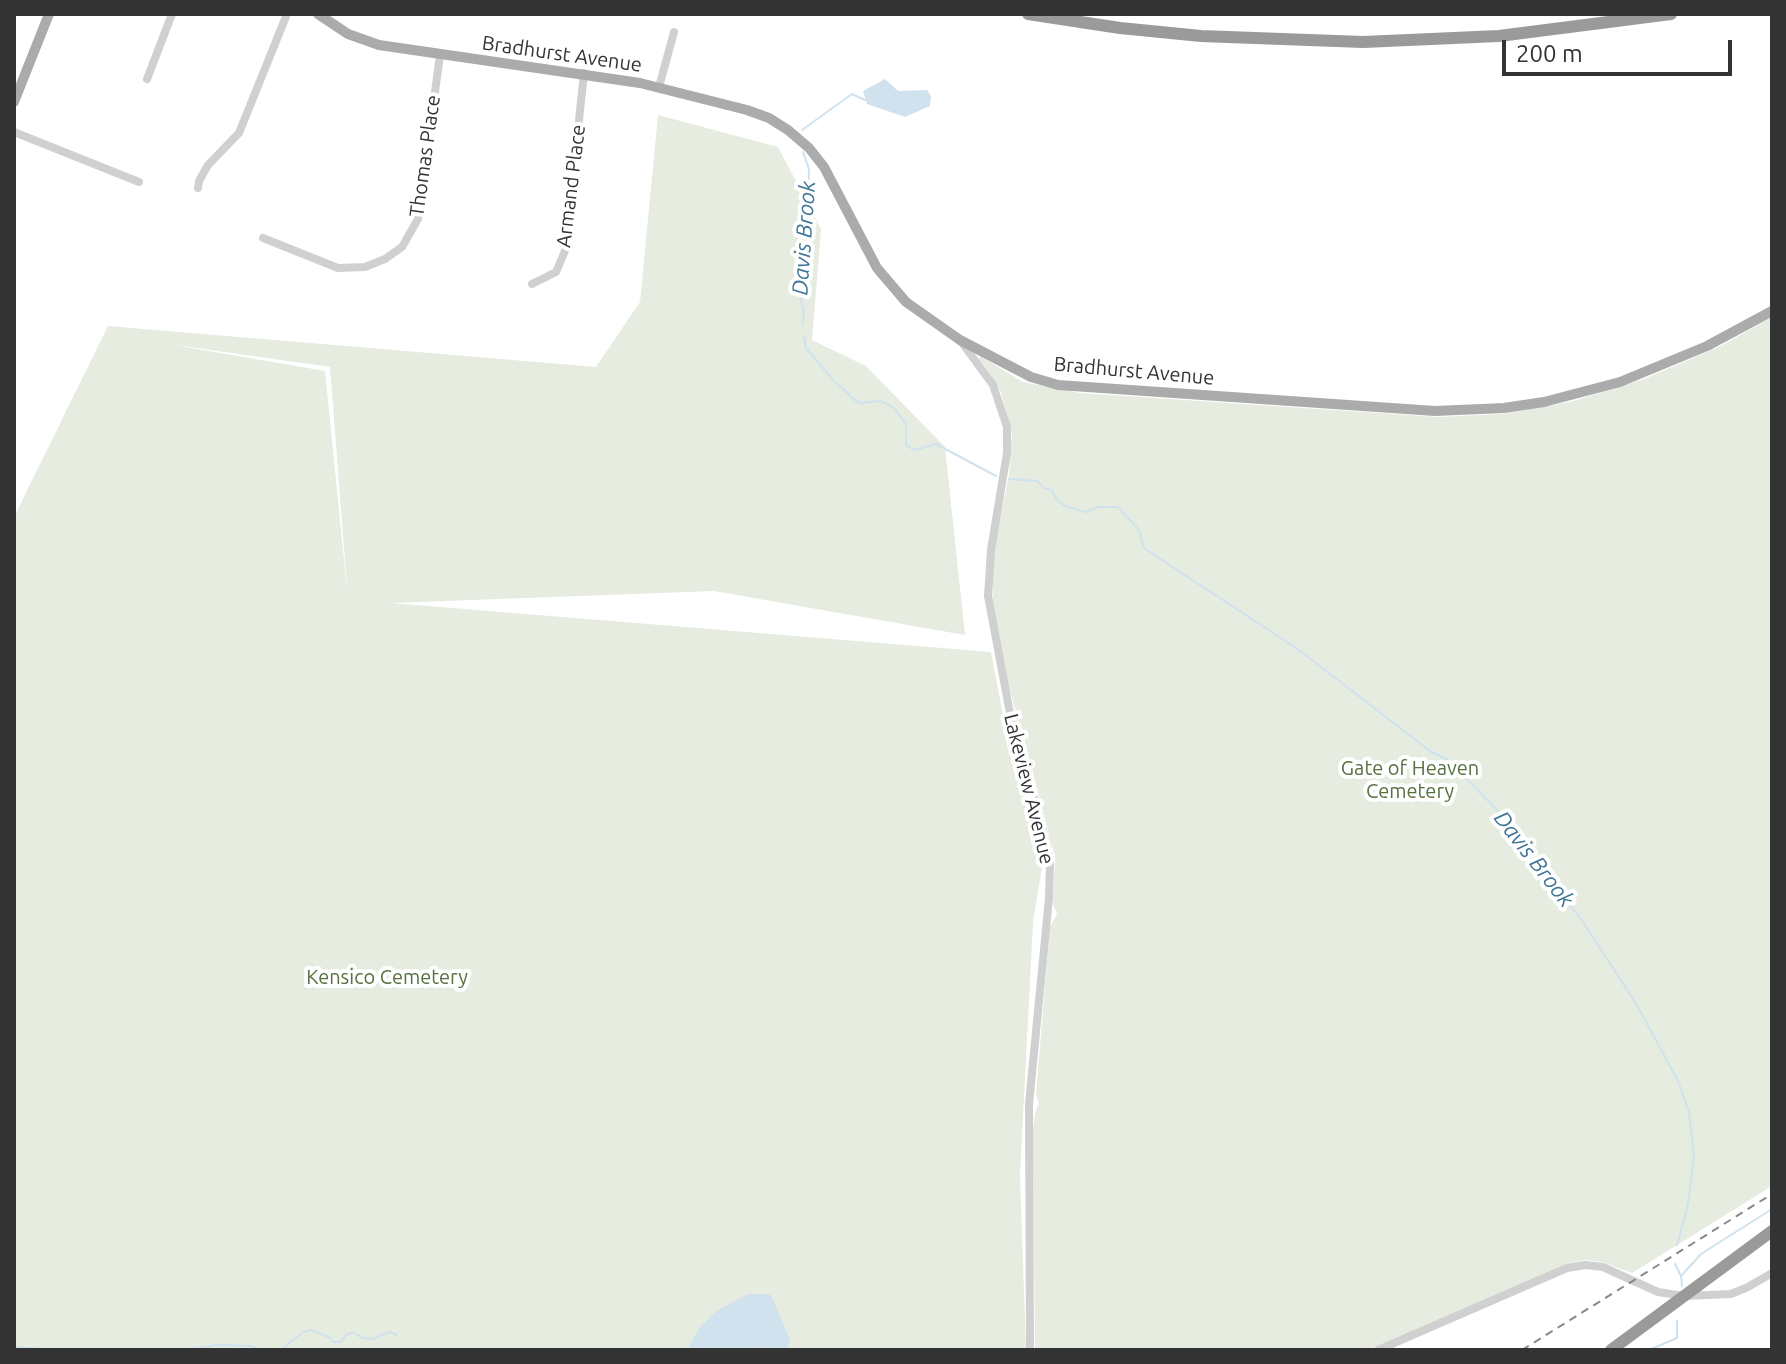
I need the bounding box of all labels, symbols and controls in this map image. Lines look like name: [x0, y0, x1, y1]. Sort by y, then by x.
scale bar: [1506, 24, 1736, 74]
street label: Bradhurst Avenue: [481, 31, 643, 77]
text: 200 m: [1516, 40, 1583, 67]
street label: Thomas Place: [405, 94, 445, 218]
street label: Armand Place: [552, 123, 590, 249]
water label: Davis Brook: [787, 180, 821, 296]
street label: Bradhurst Avenue: [1053, 352, 1215, 390]
street label: Lakeview Avenue: [999, 711, 1059, 867]
park label: Gate of Heaven Cemetery: [1341, 756, 1479, 803]
water label: Davis Brook: [1488, 806, 1580, 912]
park label: Kensico Cemetery: [306, 965, 468, 989]

